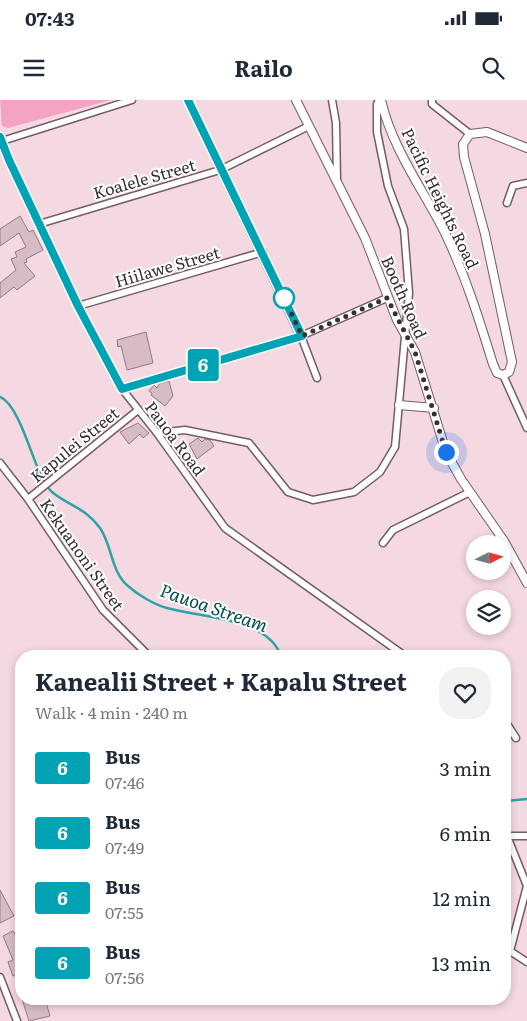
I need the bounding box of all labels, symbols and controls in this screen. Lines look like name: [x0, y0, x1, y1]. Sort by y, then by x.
text: 07:43: [25, 4, 75, 32]
text: Railo: [234, 51, 293, 84]
icon: menu: [20, 54, 48, 82]
icon: search: [479, 54, 507, 82]
street label: Pacific Heights Road: [396, 123, 486, 273]
street label: Koalele Street: [90, 152, 199, 204]
street label: Hiilawe Street: [112, 239, 223, 292]
street label: Booth Road: [376, 252, 434, 342]
unlabelled marker: [273, 287, 295, 309]
line badge: 6: [187, 349, 219, 381]
text: 6: [198, 351, 208, 378]
street label: Pauoa Road: [140, 396, 212, 481]
street label: Kapulei Street: [24, 400, 124, 487]
your location: [434, 440, 459, 465]
street label: Kekuanoni Street: [35, 493, 131, 616]
north arrow: [466, 535, 511, 580]
map controls: [466, 535, 511, 635]
water label: Pauoa Stream: [157, 576, 272, 638]
button: layers: [466, 590, 511, 635]
text: Kanealii Street + Kapalu Street: [35, 663, 407, 698]
button: heart: [439, 667, 491, 719]
text: Walk · 4 min · 240 m: [35, 700, 188, 724]
text: Bus: [105, 742, 140, 770]
text: 6: [57, 754, 68, 781]
text: 3 min: [440, 754, 491, 782]
text: 07:46: [105, 770, 144, 794]
text: Bus: [105, 807, 140, 835]
text: 6: [57, 819, 68, 846]
text: 6 min: [440, 819, 491, 847]
text: 07:49: [105, 835, 144, 859]
text: Bus: [105, 872, 140, 900]
text: 6: [57, 884, 68, 911]
text: 12 min: [432, 884, 491, 912]
text: 07:55: [105, 900, 144, 924]
text: Bus: [105, 937, 140, 965]
text: 6: [57, 949, 68, 976]
text: 13 min: [432, 949, 491, 977]
text: 07:56: [105, 965, 144, 989]

